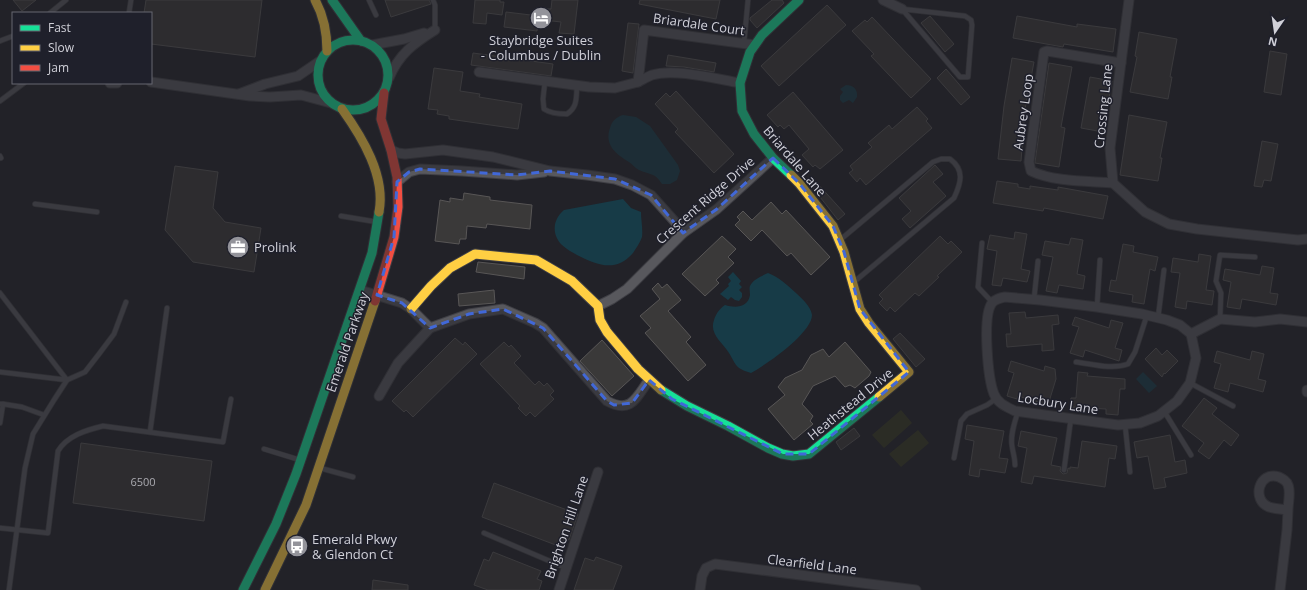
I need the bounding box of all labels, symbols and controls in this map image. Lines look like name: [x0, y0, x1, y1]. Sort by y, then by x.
hotel icon: Staybridge Suites - Columbus / Dublin: [528, 5, 554, 31]
street label: Briardale Court: [652, 9, 746, 39]
legend: [12, 12, 152, 84]
north arrow: [1255, 12, 1295, 52]
text: Fast: [48, 19, 71, 36]
place label: Staybridge Suites - Columbus / Dublin: [481, 31, 601, 64]
text: N: [1267, 34, 1279, 51]
text: Slow: [48, 39, 75, 56]
text: Jam: [47, 59, 69, 76]
street label: Crossing Lane: [1090, 63, 1116, 149]
street label: Aubrey Loop: [1009, 73, 1037, 151]
street label: Briardale Lane: [759, 122, 831, 200]
street label: Crescent Ridge Drive: [652, 152, 758, 248]
office icon: Prolink: [225, 234, 251, 260]
place label: Prolink: [254, 238, 296, 256]
street label: Emerald Parkway: [321, 289, 373, 394]
street label: Heathstead Drive: [803, 364, 897, 444]
street label: Locbury Lane: [1016, 388, 1100, 418]
street label: Brighton Hill Lane: [540, 473, 592, 581]
house number: 6500: [130, 474, 156, 489]
place label: Emerald Pkwy & Glendon Ct: [312, 530, 397, 563]
bus stop icon: Emerald Pkwy & Glendon Ct: [284, 533, 310, 559]
street label: Clearfield Lane: [766, 550, 858, 578]

